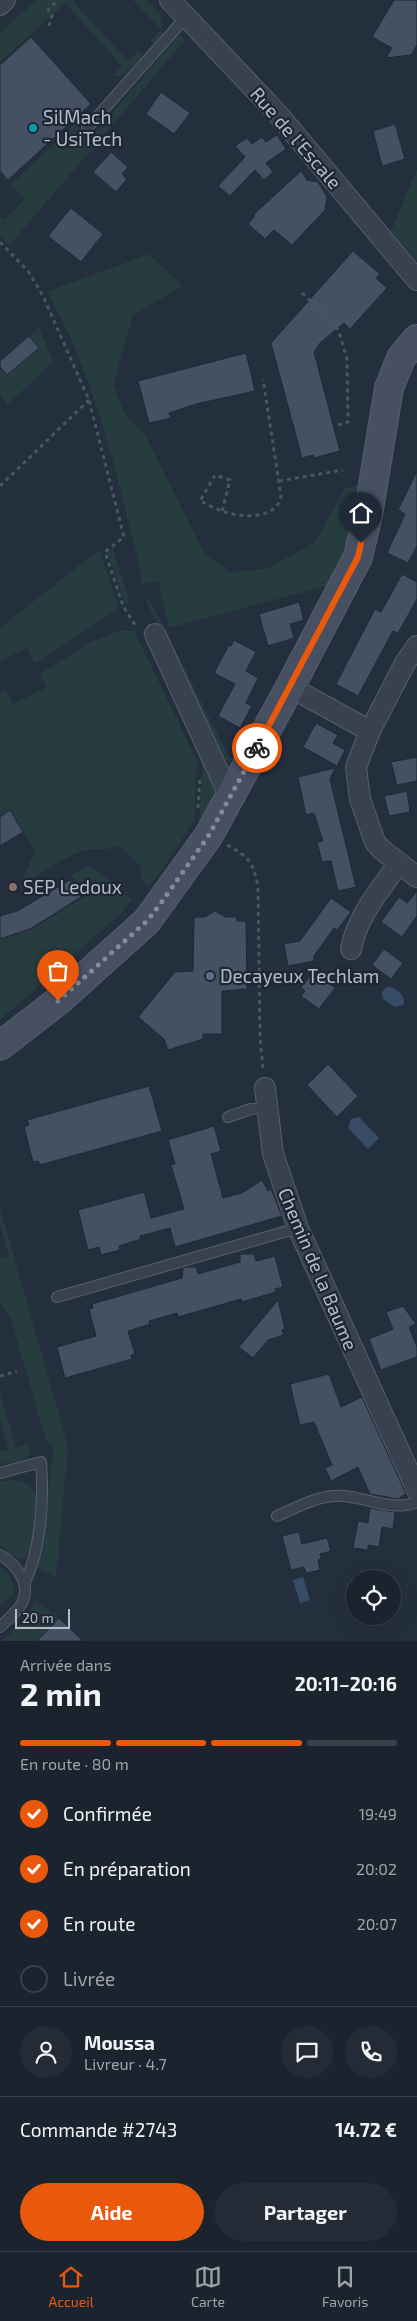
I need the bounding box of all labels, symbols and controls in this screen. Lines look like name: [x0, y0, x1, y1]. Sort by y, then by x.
street label: Rue de l'Escale: [246, 82, 347, 193]
place label: SilMach - UsiTech: [43, 105, 122, 150]
marker: SilMach - UsiTech: [27, 122, 39, 134]
pin: [340, 492, 382, 543]
icon: home: [347, 499, 375, 527]
courier: [232, 723, 282, 773]
icon: bike: [243, 734, 271, 762]
place label: SEP Ledoux: [23, 875, 122, 898]
marker: SEP Ledoux: [7, 881, 19, 893]
pin: [37, 950, 79, 1001]
icon: bag: [44, 957, 72, 985]
place label: Decayeux Techlam: [220, 964, 380, 987]
marker: Decayeux Techlam: [204, 970, 216, 982]
street label: Chemin de la Baume: [274, 1184, 363, 1353]
map controls: [346, 1570, 401, 1625]
button: locate: [346, 1570, 401, 1625]
scale bar: [15, 1606, 70, 1629]
text: 20 m: [22, 1609, 54, 1626]
text: Arrivée dans: [20, 1655, 111, 1674]
text: 20:11–20:16: [295, 1672, 397, 1695]
text: 2 min: [20, 1674, 102, 1712]
text: En route · 80 m: [20, 1754, 129, 1773]
icon: check: [20, 1800, 48, 1828]
text: Confirmée: [63, 1802, 152, 1825]
text: 19:49: [359, 1804, 397, 1823]
icon: check: [20, 1855, 48, 1883]
text: En préparation: [63, 1857, 191, 1880]
text: 20:02: [356, 1859, 397, 1878]
icon: check: [20, 1910, 48, 1938]
text: En route: [63, 1912, 135, 1935]
text: 20:07: [357, 1914, 397, 1933]
text: Livrée: [63, 1967, 115, 1990]
button: person: [20, 2026, 72, 2078]
button: chat: [281, 2026, 333, 2078]
button: phone: [345, 2026, 397, 2078]
text: Moussa: [84, 2031, 155, 2054]
text: Livreur · 4.7: [84, 2054, 167, 2073]
text: Commande #2743: [20, 2118, 177, 2141]
text: 14.72 €: [335, 2118, 397, 2141]
button: Aide: [20, 2183, 204, 2241]
button: Partager: [214, 2183, 397, 2241]
tab: Accueil: [49, 2263, 94, 2310]
tab: Carte: [191, 2263, 225, 2310]
tab: Favoris: [322, 2263, 368, 2310]

